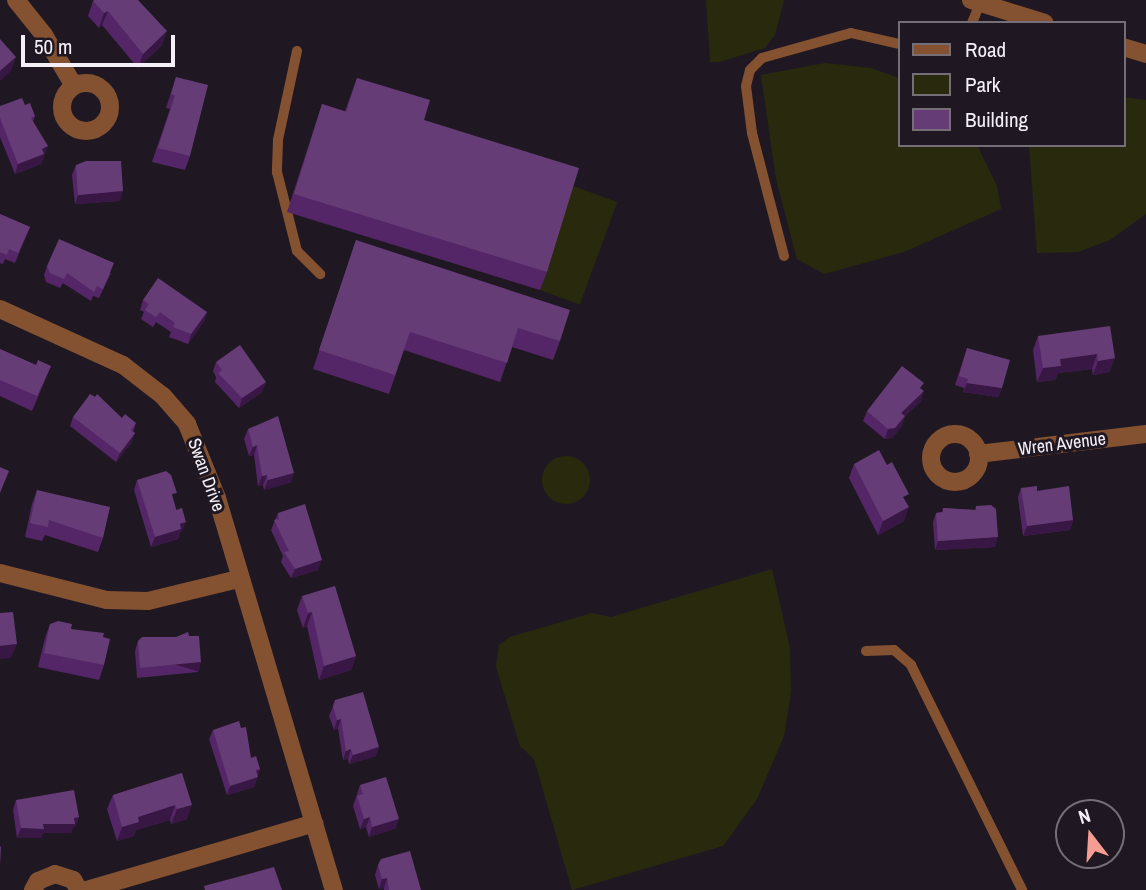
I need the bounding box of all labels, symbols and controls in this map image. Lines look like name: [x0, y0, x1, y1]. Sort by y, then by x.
scale bar: [24, 21, 178, 65]
legend: [898, 21, 1125, 147]
text: 50 m: [34, 32, 72, 61]
text: Road: [965, 35, 1006, 64]
text: Park: [965, 70, 1000, 99]
text: Building: [965, 105, 1028, 134]
street label: Wren Avenue: [1017, 428, 1107, 460]
street label: Swan Drive: [183, 435, 229, 515]
north arrow: [1055, 799, 1125, 869]
text: N: [1075, 802, 1094, 830]

